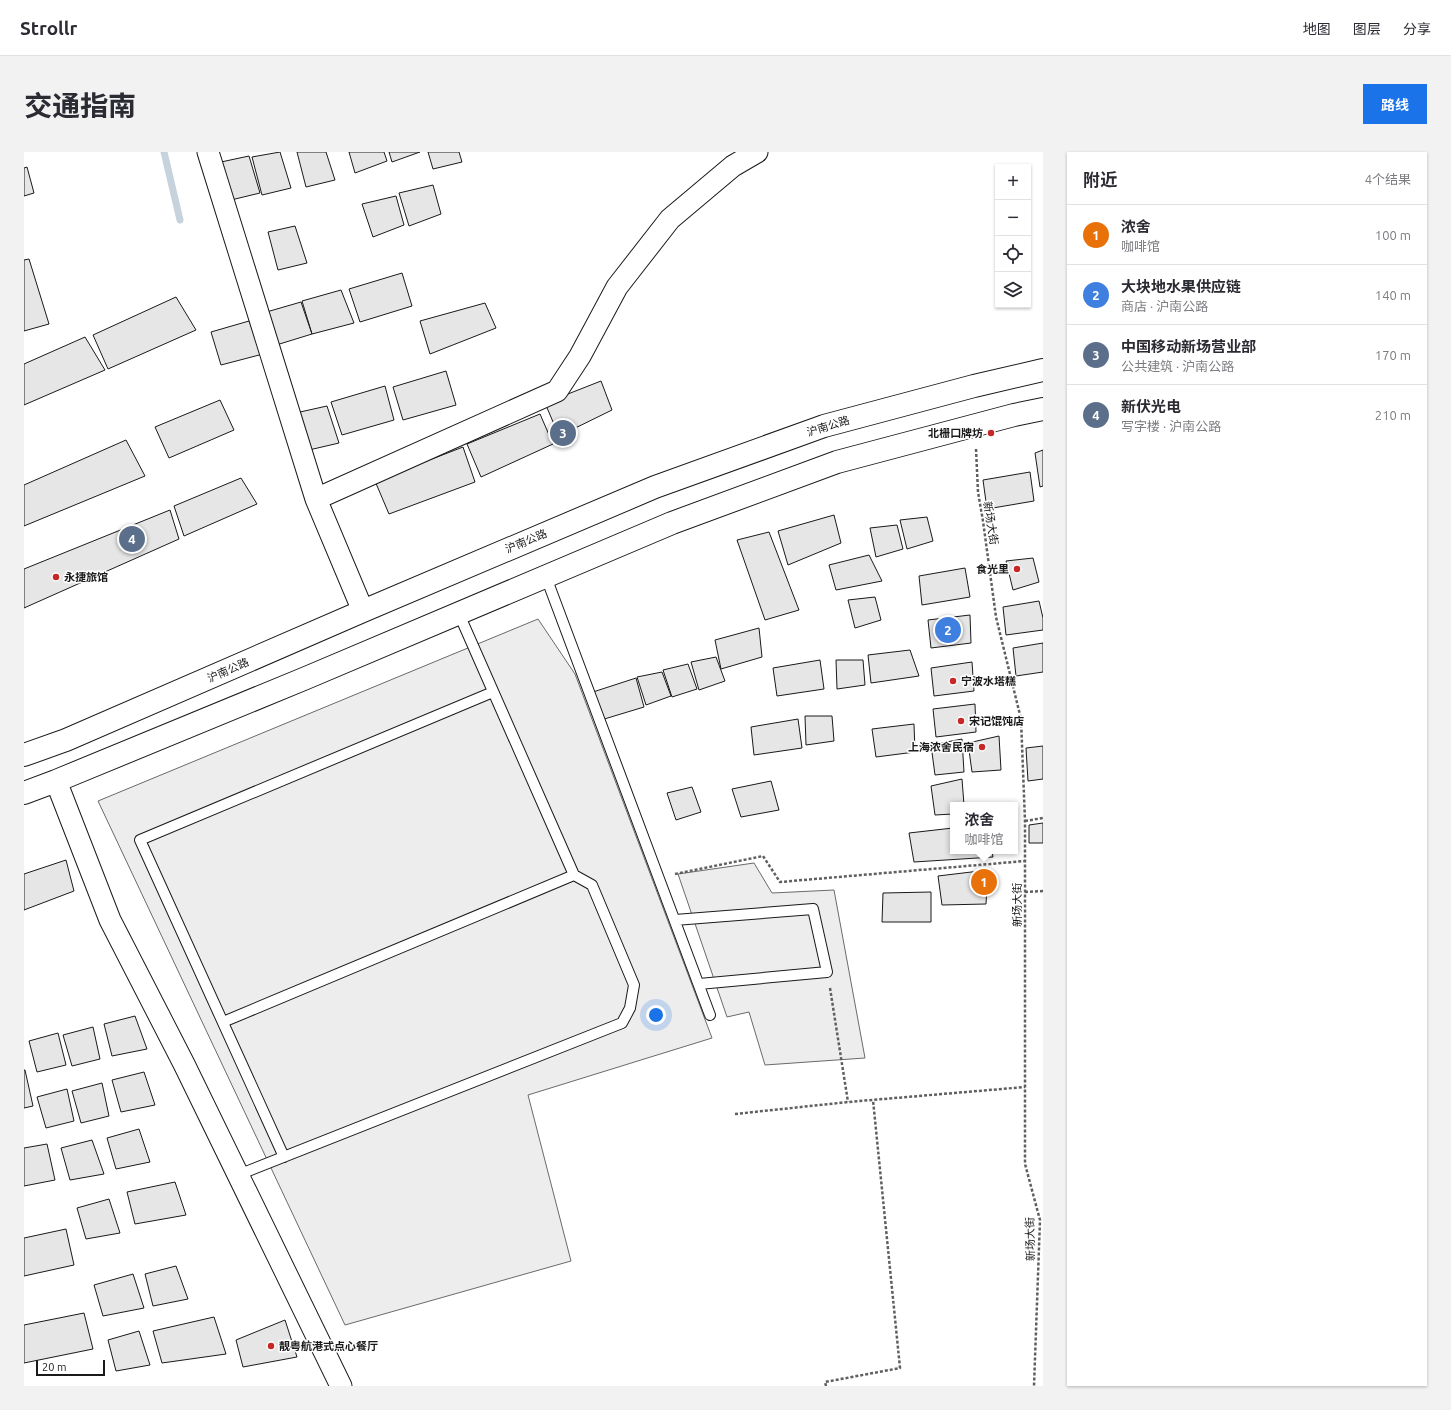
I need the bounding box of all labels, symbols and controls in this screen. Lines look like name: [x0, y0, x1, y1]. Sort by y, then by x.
text: Strollr: [20, 17, 77, 39]
text: 地图: [1303, 21, 1331, 37]
text: 图层: [1353, 21, 1381, 37]
text: 分享: [1403, 21, 1431, 37]
button: 路线: [1363, 84, 1427, 124]
text: 交通指南: [24, 90, 136, 121]
map controls: [995, 164, 1031, 308]
button: +: [995, 164, 1031, 200]
text: 附近: [1083, 170, 1117, 189]
text: 4个结果: [1365, 172, 1411, 186]
button: −: [995, 200, 1031, 236]
text: 浓舍: [1121, 218, 1151, 235]
text: 1: [1092, 228, 1100, 242]
text: 100 m: [1375, 228, 1411, 242]
button: locate: [995, 236, 1031, 272]
text: 咖啡馆: [1121, 239, 1160, 253]
button: layers: [995, 272, 1031, 308]
text: 大块地水果供应链: [1121, 278, 1241, 295]
text: 2: [1092, 288, 1100, 302]
text: 140 m: [1375, 288, 1411, 302]
text: 商店 · 沪南公路: [1121, 299, 1208, 313]
text: 中国移动新场营业部: [1121, 338, 1256, 355]
text: 3: [1092, 348, 1100, 362]
text: 170 m: [1375, 348, 1411, 362]
text: 公共建筑 · 沪南公路: [1121, 359, 1234, 373]
text: 新伏光电: [1121, 398, 1181, 415]
text: 4: [1092, 408, 1100, 422]
text: 210 m: [1375, 408, 1411, 422]
street label: 沪南公路: [805, 414, 851, 438]
pin: 3: [550, 418, 576, 448]
text: 写字楼 · 沪南公路: [1121, 419, 1221, 433]
place label: 北栅口牌坊: [928, 427, 983, 439]
marker: 北栅口牌坊: [986, 428, 996, 438]
street label: 新场大街: [982, 500, 1000, 546]
pin: 4: [119, 524, 145, 554]
street label: 沪南公路: [503, 527, 549, 555]
place label: 食光里: [976, 563, 1009, 575]
marker: 食光里: [1012, 564, 1022, 574]
place label: 永捷旅馆: [64, 571, 108, 583]
marker: 永捷旅馆: [51, 572, 61, 582]
pin: 2: [935, 615, 961, 645]
street label: 沪南公路: [205, 656, 251, 684]
place label: 宁波水塔糕: [961, 675, 1016, 687]
marker: 宁波水塔糕: [948, 676, 958, 686]
place label: 宋记馄饨店: [969, 715, 1024, 727]
marker: 宋记馄饨店: [956, 716, 966, 726]
place label: 上海浓舍民宿: [908, 741, 974, 753]
marker: 上海浓舍民宿: [977, 742, 987, 752]
popup: [950, 802, 1018, 854]
text: 浓舍: [964, 811, 995, 828]
text: 咖啡馆: [964, 832, 1004, 846]
pin: 1: [971, 867, 997, 897]
street label: 新场大街: [1011, 883, 1023, 927]
your location: [646, 1005, 666, 1025]
street label: 新场大街: [1024, 1217, 1036, 1261]
place label: 靓粤航港式点心餐厅: [279, 1340, 378, 1352]
marker: 靓粤航港式点心餐厅: [266, 1341, 276, 1351]
scale bar: [36, 1358, 105, 1377]
text: 20 m: [42, 1361, 66, 1373]

